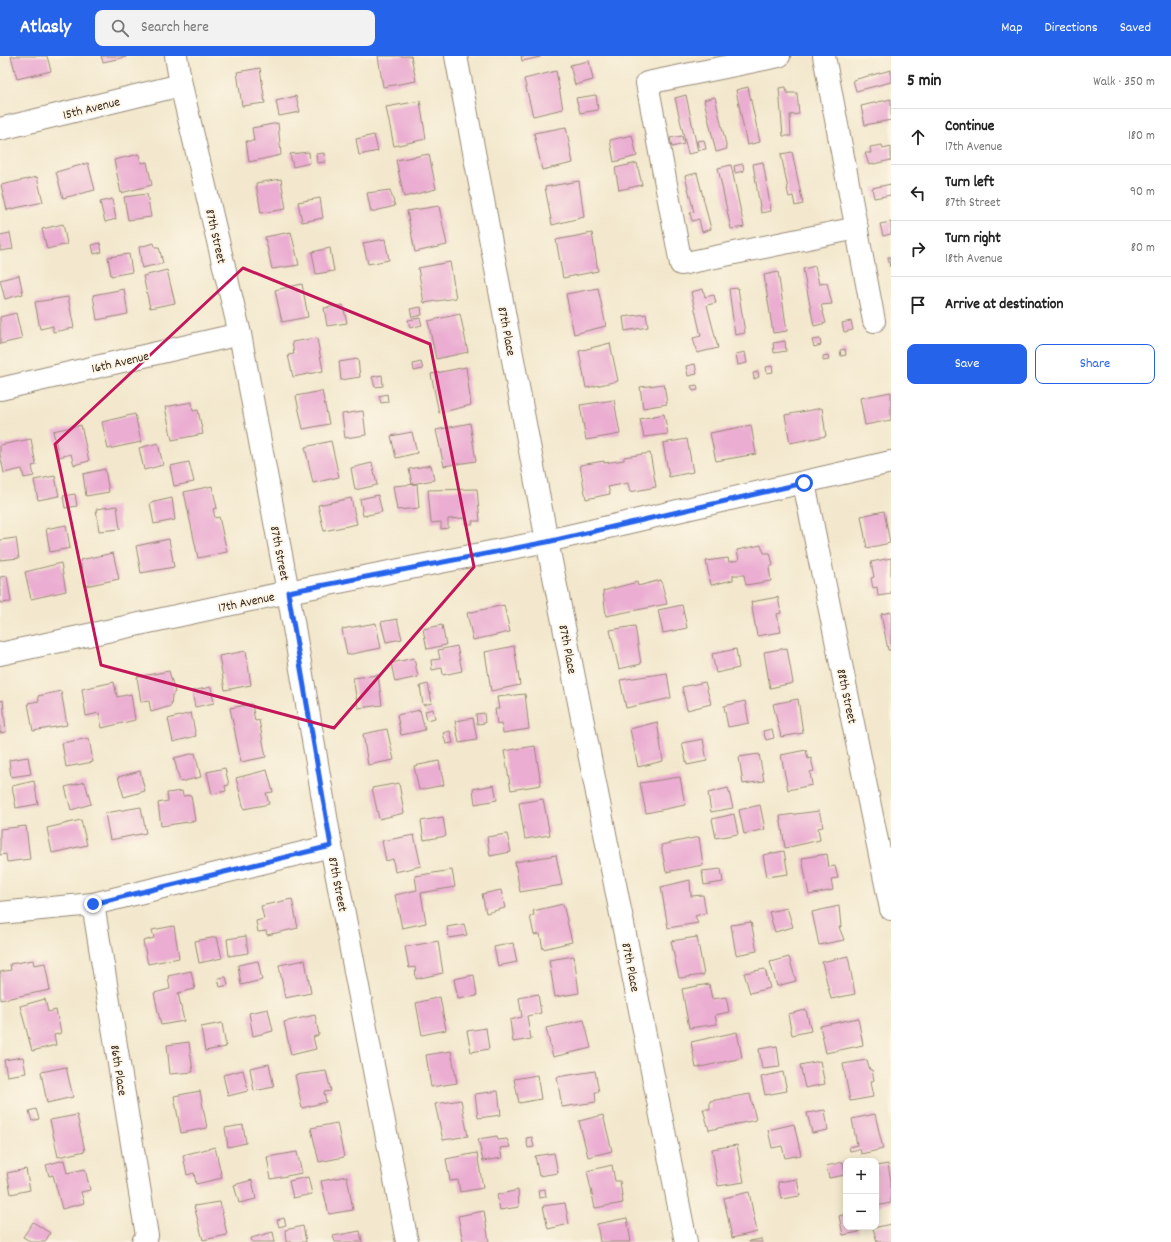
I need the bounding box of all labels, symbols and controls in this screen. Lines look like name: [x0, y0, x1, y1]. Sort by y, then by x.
search box: [95, 10, 375, 46]
text: Atlasly: [20, 15, 71, 42]
icon: search: [109, 17, 131, 39]
text: Search here: [141, 17, 209, 39]
text: Map: [1001, 18, 1023, 38]
text: Directions: [1045, 18, 1098, 38]
text: Saved: [1120, 18, 1151, 38]
text: 5 min: [907, 70, 941, 94]
text: Walk · 350 m: [1093, 73, 1155, 92]
street label: 15th Avenue: [61, 93, 122, 126]
text: Continue: [945, 116, 994, 138]
icon: ahead: [907, 126, 929, 148]
text: 180 m: [1128, 127, 1155, 146]
text: 17th Avenue: [945, 138, 1002, 157]
text: Turn left: [945, 172, 994, 194]
icon: left: [907, 182, 929, 204]
text: 90 m: [1130, 183, 1155, 202]
text: 87th Street: [945, 194, 1001, 213]
street label: 87th Street: [199, 207, 230, 266]
text: Turn right: [945, 228, 1001, 250]
icon: right: [907, 238, 929, 260]
text: 80 m: [1131, 239, 1155, 258]
text: 18th Avenue: [945, 250, 1002, 269]
icon: arrive: [907, 294, 929, 316]
text: Arrive at destination: [945, 294, 1063, 316]
street label: 87th Place: [491, 305, 520, 358]
button: Save: [907, 344, 1027, 384]
button: Share: [1035, 344, 1155, 384]
street label: 16th Avenue: [90, 348, 151, 379]
route start: [795, 474, 813, 492]
street label: 87th Street: [264, 524, 293, 583]
street label: 17th Avenue: [217, 588, 277, 619]
street label: 87th Place: [552, 623, 581, 676]
street label: 88th Street: [830, 667, 861, 726]
street label: 87th Street: [322, 855, 351, 914]
route end: [84, 895, 102, 913]
street label: 87th Place: [615, 941, 644, 994]
street label: 86th Place: [104, 1044, 131, 1098]
map controls: [843, 1158, 879, 1230]
button: +: [843, 1158, 879, 1194]
button: −: [843, 1194, 879, 1230]

